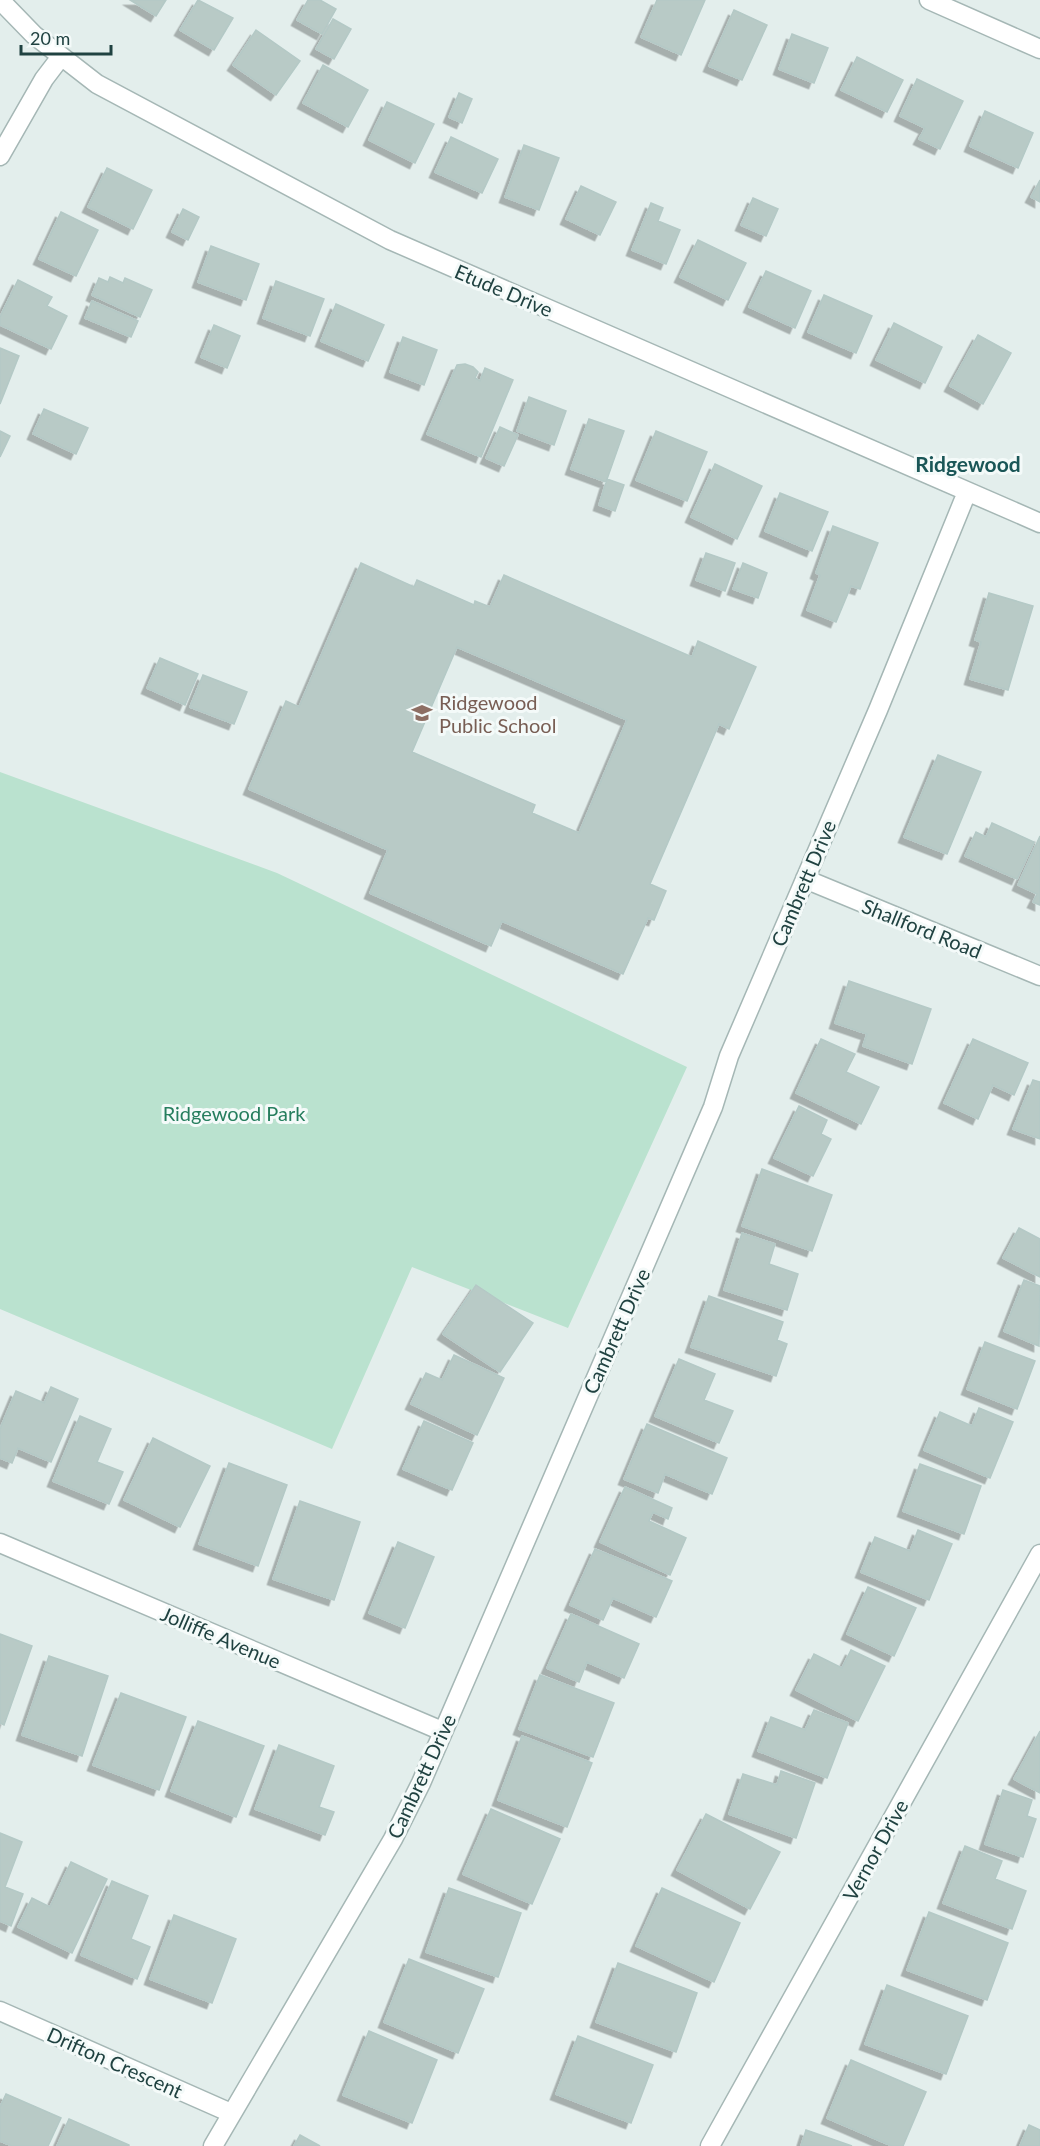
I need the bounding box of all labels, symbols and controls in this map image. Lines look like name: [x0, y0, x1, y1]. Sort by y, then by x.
scale bar: [21, 18, 111, 56]
text: 20 m: [30, 27, 70, 49]
street label: Etude Drive: [451, 259, 557, 321]
district label: Ridgewood: [915, 451, 1021, 476]
place label: Ridgewood Public School: [439, 690, 556, 737]
school or university icon: Ridgewood Public School: [410, 701, 434, 725]
street label: Cambrett Drive: [766, 816, 840, 950]
street label: Shallford Road: [859, 893, 985, 963]
park label: Ridgewood Park: [163, 1101, 306, 1125]
street label: Cambrett Drive: [578, 1265, 654, 1397]
street label: Jolliffe Avenue: [157, 1601, 285, 1673]
street label: Cambrett Drive: [382, 1710, 460, 1842]
street label: Vernor Drive: [837, 1795, 913, 1905]
street label: Drifton Crescent: [43, 2021, 187, 2103]

